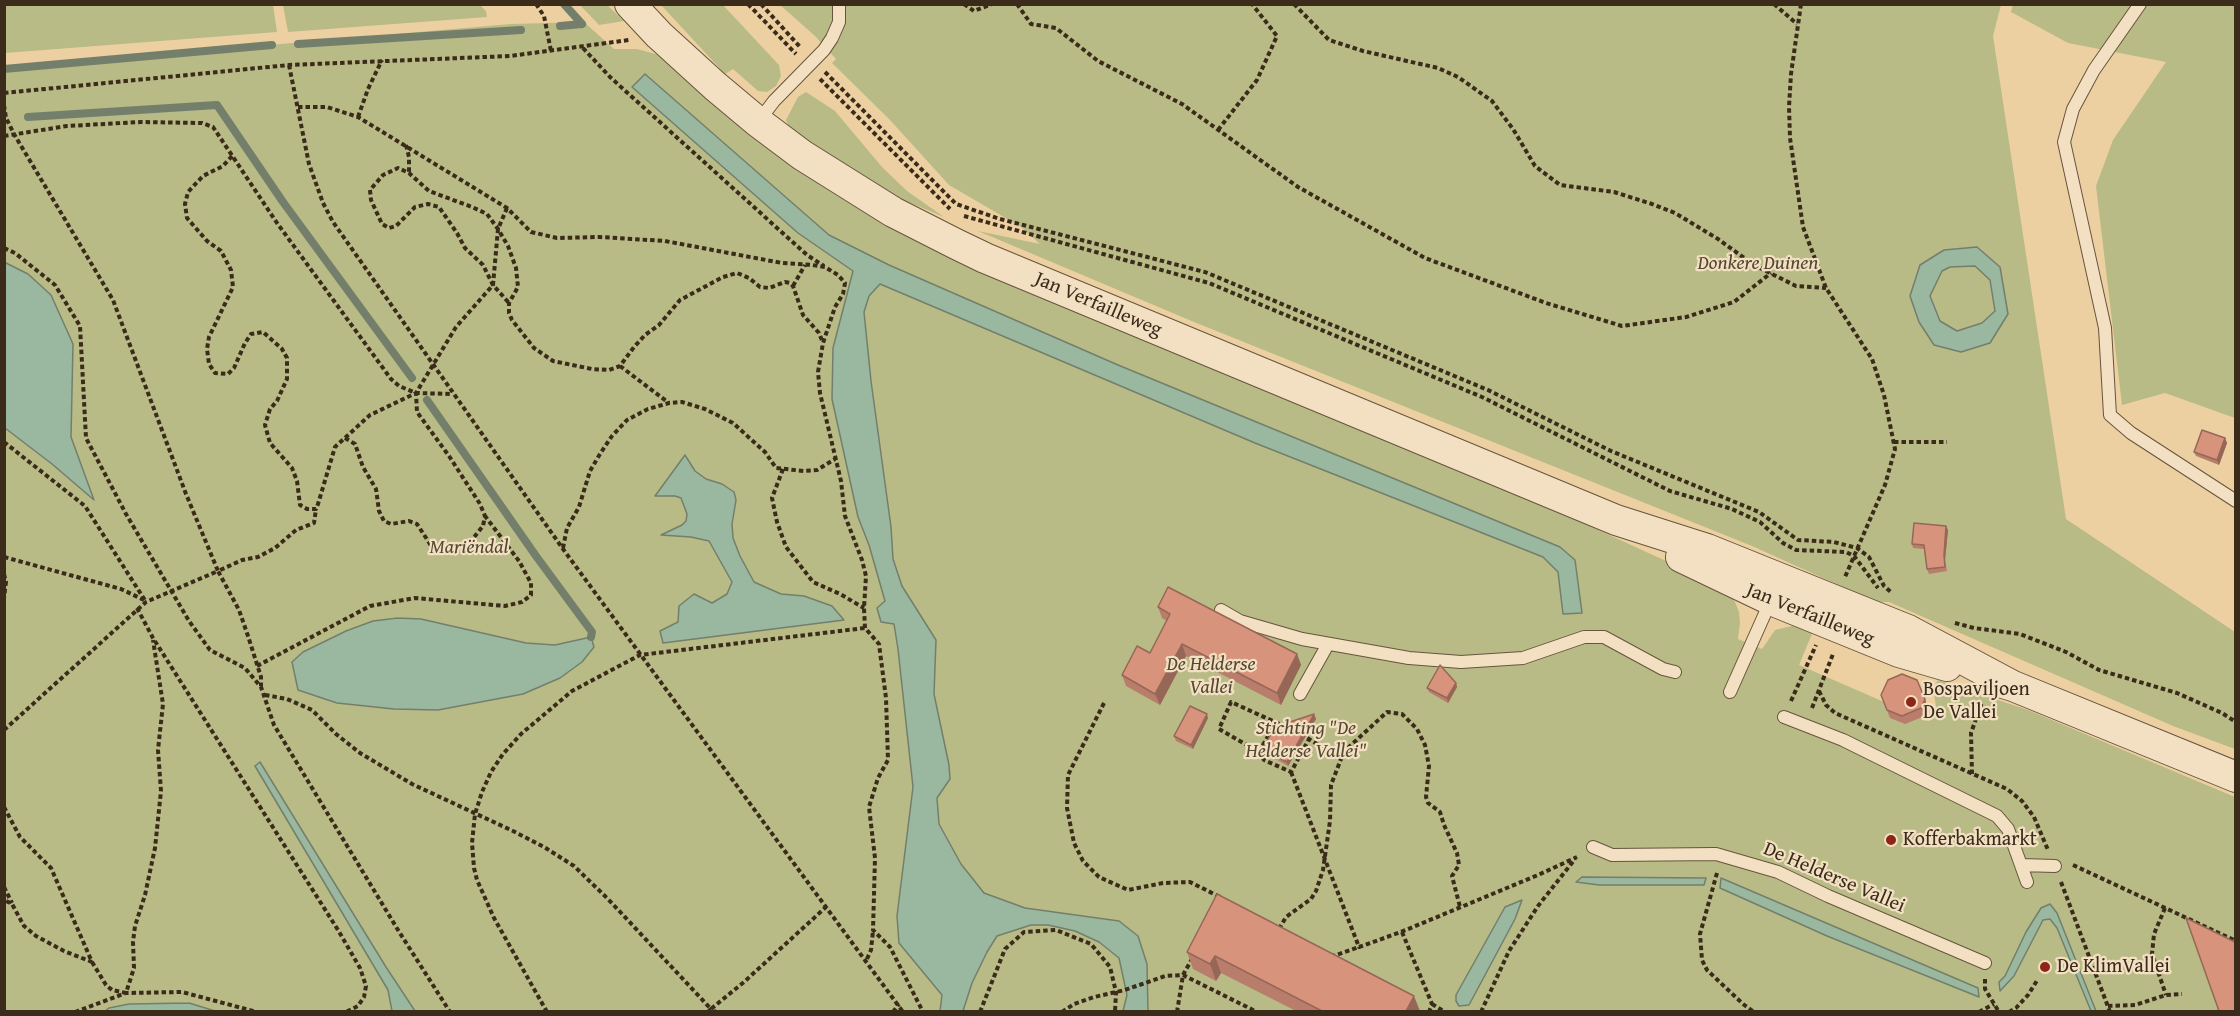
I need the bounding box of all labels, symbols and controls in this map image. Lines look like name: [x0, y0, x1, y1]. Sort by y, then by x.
park label: Donkere Duinen: [1698, 252, 1818, 276]
street label: Jan Verfailleweg: [1031, 267, 1165, 343]
park label: Mariëndal: [430, 536, 508, 560]
street label: Jan Verfailleweg: [1742, 578, 1878, 652]
park label: De Helderse Vallei: [1167, 653, 1255, 700]
place label: Bospaviljoen De Vallei: [1923, 678, 2030, 725]
marker: Bospaviljoen De Vallei: [1904, 695, 1918, 709]
park label: Stichting "De Helderse Vallei": [1246, 717, 1366, 764]
place label: Kofferbakmarkt: [1903, 828, 2037, 852]
marker: Kofferbakmarkt: [1884, 833, 1898, 847]
street label: De Helderse Vallei: [1759, 837, 1909, 919]
place label: De KlimVallei: [2057, 955, 2170, 979]
marker: De KlimVallei: [2038, 960, 2052, 974]

